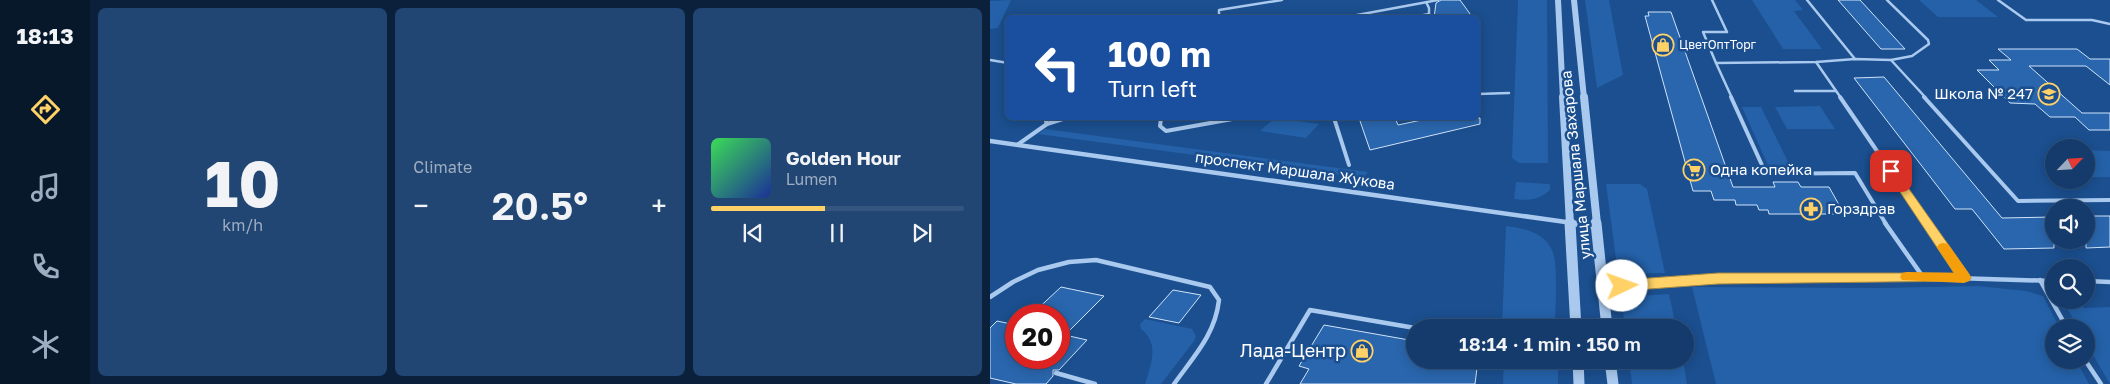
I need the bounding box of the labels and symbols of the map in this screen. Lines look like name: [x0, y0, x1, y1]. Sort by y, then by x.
shop icon: ЦветОптТорг: [1651, 33, 1675, 57]
place label: ЦветОптТорг: [1679, 37, 1757, 52]
street label: улица Маршала Захарова: [1556, 70, 1594, 260]
school or university icon: Школа № 247: [2037, 82, 2061, 106]
place label: Школа № 247: [1934, 84, 2033, 102]
north arrow: [2045, 139, 2095, 189]
street label: проспект Маршала Жукова: [1194, 147, 1396, 193]
pin: [1870, 150, 1912, 192]
supermarket icon: Одна копейка: [1682, 158, 1706, 182]
place label: Одна копейка: [1710, 160, 1812, 178]
pharmacy icon: Горздрав: [1799, 197, 1823, 221]
place label: Горздрав: [1827, 199, 1895, 217]
position arrow: [1595, 259, 1647, 311]
speed limit sign: 20: [1005, 304, 1070, 369]
place label: Лада-Центр: [1240, 339, 1346, 361]
shop icon: Лада-Центр: [1350, 339, 1374, 363]

